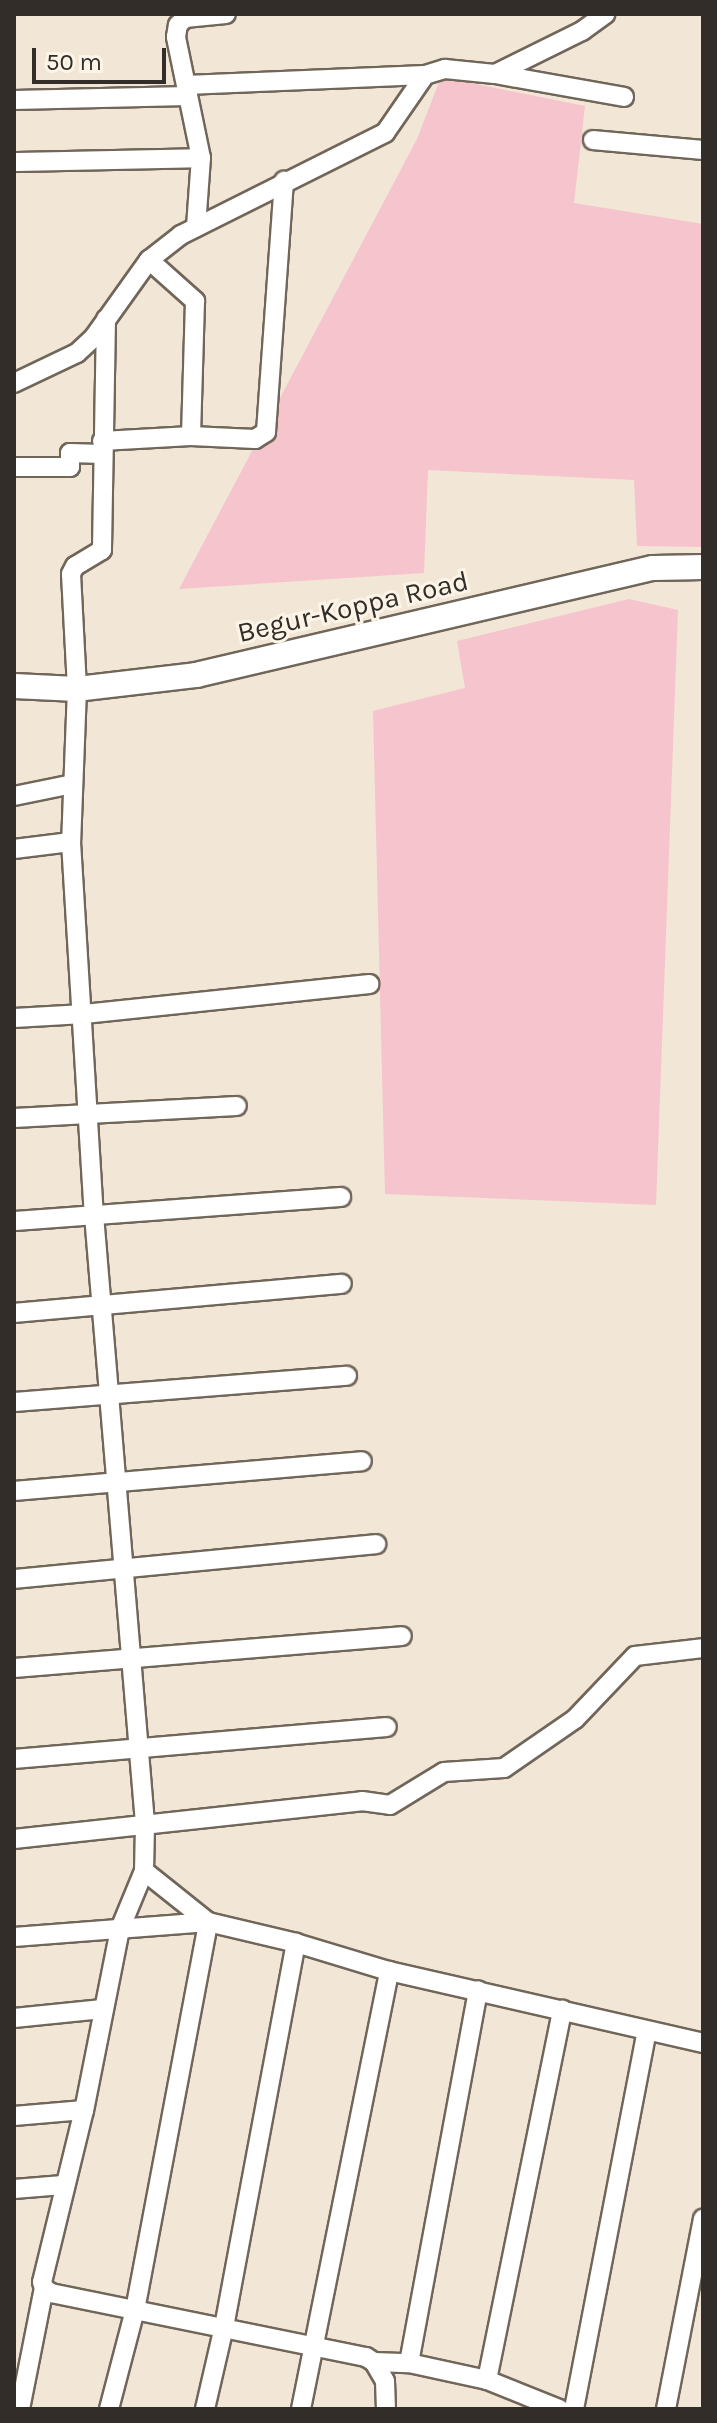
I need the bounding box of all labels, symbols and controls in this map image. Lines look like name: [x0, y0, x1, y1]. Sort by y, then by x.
scale bar: [36, 32, 170, 82]
text: 50 m: [46, 48, 102, 76]
street label: Begur-Koppa Road: [234, 564, 472, 650]

